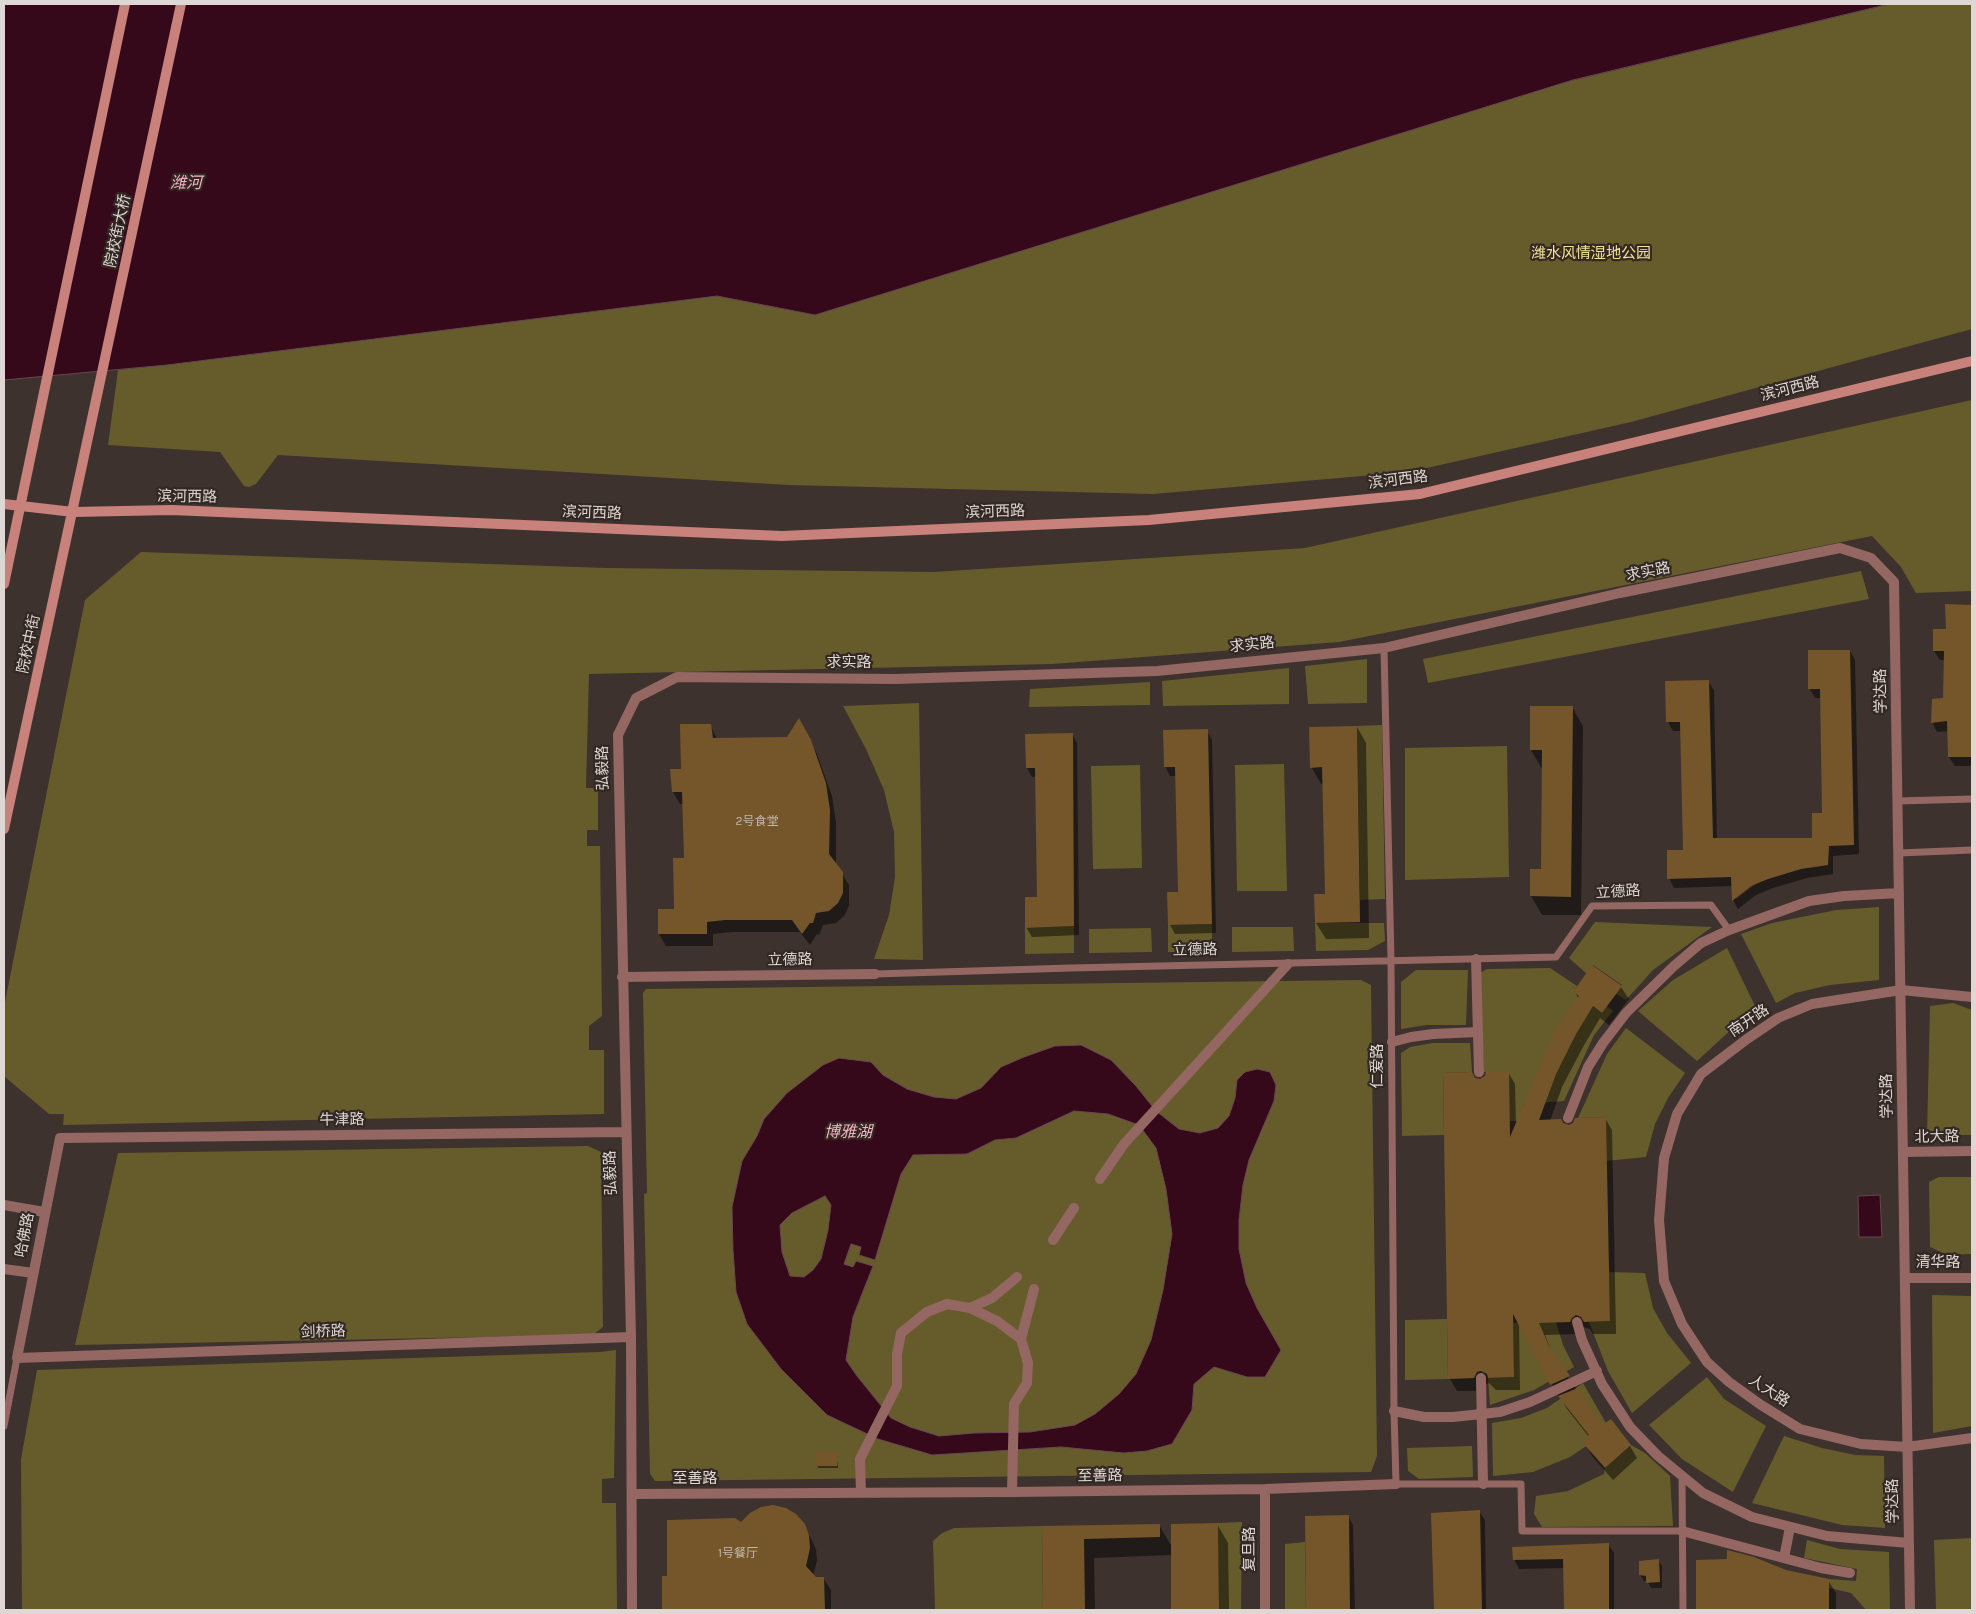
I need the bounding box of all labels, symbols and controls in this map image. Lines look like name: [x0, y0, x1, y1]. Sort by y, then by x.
water label: 潍河: [170, 173, 202, 193]
street label: 院校街大桥: [101, 192, 135, 270]
park label: 潍水风情湿地公园: [1531, 245, 1651, 263]
street label: 滨河西路: [1759, 373, 1821, 405]
street label: 滨河西路: [1367, 467, 1429, 493]
street label: 滨河西路: [157, 487, 217, 507]
street label: 滨河西路: [965, 502, 1025, 522]
street label: 滨河西路: [562, 503, 622, 523]
street label: 求实路: [1624, 559, 1672, 585]
street label: 院校中街: [14, 613, 44, 675]
street label: 求实路: [1229, 634, 1275, 656]
street label: 求实路: [827, 654, 871, 672]
street label: 学达路: [1872, 668, 1890, 714]
street label: 弘毅路: [594, 745, 612, 791]
house number: 2号食堂: [736, 815, 778, 829]
street label: 立德路: [1595, 882, 1641, 902]
street label: 立德路: [1172, 941, 1218, 959]
street label: 立德路: [767, 951, 813, 969]
street label: 南开路: [1725, 1001, 1773, 1041]
street label: 仁爱路: [1369, 1044, 1387, 1088]
street label: 学达路: [1878, 1073, 1896, 1119]
street label: 牛津路: [319, 1111, 365, 1129]
water label: 博雅湖: [824, 1122, 872, 1142]
street label: 北大路: [1914, 1128, 1960, 1146]
street label: 弘毅路: [601, 1150, 621, 1196]
street label: 哈佛路: [12, 1211, 38, 1259]
street label: 清华路: [1916, 1254, 1960, 1272]
street label: 剑桥路: [300, 1322, 346, 1342]
street label: 人大路: [1745, 1371, 1793, 1411]
street label: 至善路: [1077, 1467, 1123, 1485]
street label: 至善路: [673, 1470, 717, 1488]
street label: 学达路: [1884, 1478, 1902, 1524]
street label: 复旦路: [1241, 1527, 1259, 1571]
house number: 1号餐厅: [718, 1547, 758, 1561]

